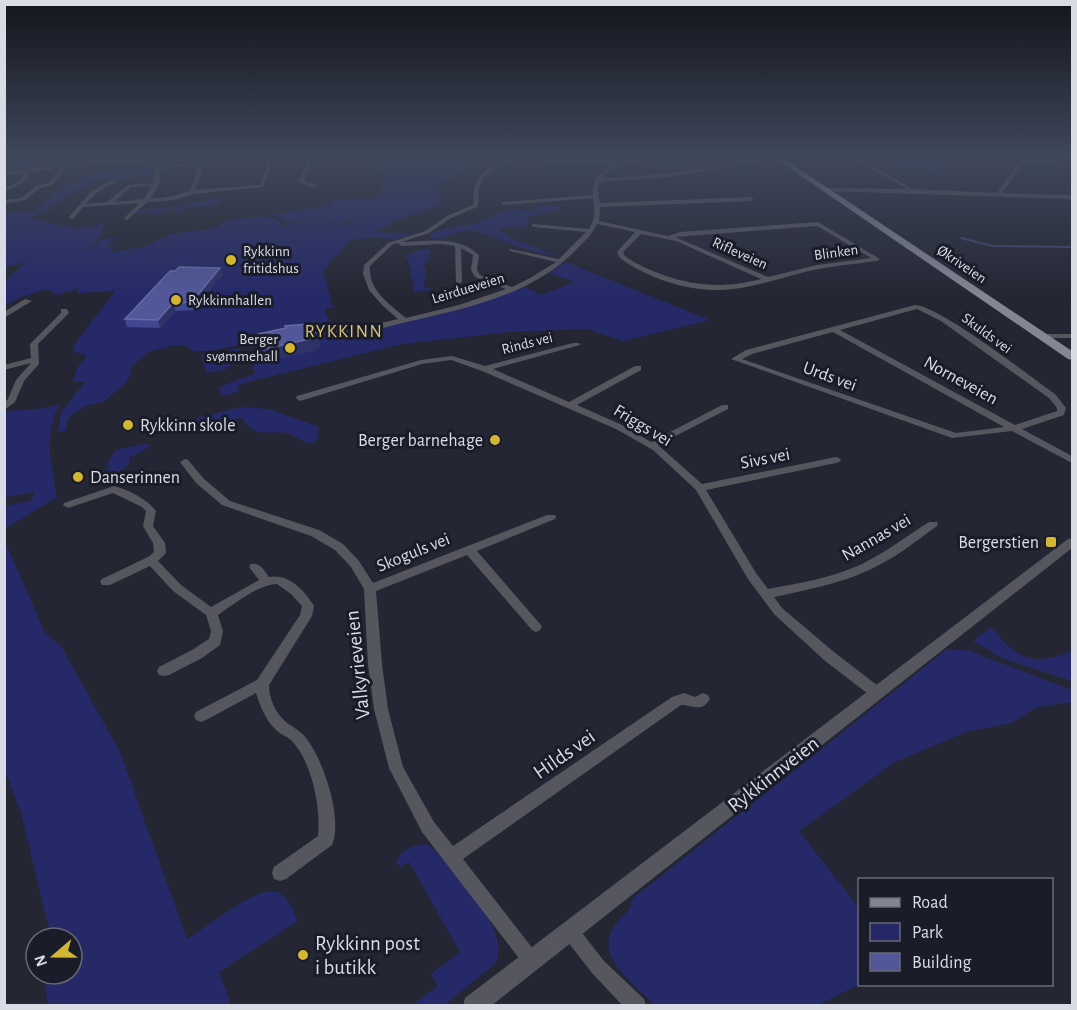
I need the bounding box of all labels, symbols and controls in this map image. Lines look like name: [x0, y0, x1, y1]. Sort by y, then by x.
street label: Rifleveien: [710, 235, 770, 272]
street label: Blinken: [813, 242, 859, 263]
street label: Økriveien: [934, 242, 989, 286]
place label: Rykkinn fritidshus: [243, 244, 299, 276]
marker: Rykkinn fritidshus: [224, 253, 238, 267]
street label: Leirdueveien: [430, 270, 506, 307]
marker: Rykkinnhallen: [169, 293, 183, 307]
place label: Rykkinnhallen: [188, 293, 272, 308]
street label: Skulds vei: [959, 310, 1014, 356]
district label: RYKKINN: [305, 323, 383, 341]
street label: Rinds vei: [500, 330, 554, 357]
place label: Berger svømmehall: [206, 332, 278, 364]
marker: Berger svømmehall: [283, 341, 297, 355]
street label: Norneveien: [920, 353, 1001, 409]
street label: Urds vei: [800, 359, 859, 395]
street label: Friggs vei: [610, 402, 675, 450]
place label: Rykkinn skole: [140, 417, 236, 435]
marker: Rykkinn skole: [121, 418, 135, 432]
place label: Berger barnehage: [358, 432, 483, 450]
marker: Berger barnehage: [488, 433, 502, 447]
street label: Sivs vei: [739, 445, 791, 473]
place label: Danserinnen: [90, 469, 180, 487]
marker: Danserinnen: [71, 470, 85, 484]
street label: Nannas vei: [839, 511, 914, 565]
street label: Skoguls vei: [374, 530, 453, 576]
place label: Bergerstien: [958, 534, 1039, 552]
marker: Bergerstien: [1044, 535, 1058, 549]
street label: Valkyrieveien: [341, 609, 374, 721]
street label: Hilds vei: [530, 726, 599, 783]
street label: Rykkinnveien: [724, 732, 823, 816]
legend: [858, 878, 1053, 986]
text: Road: [912, 894, 948, 912]
text: Park: [912, 924, 944, 942]
north arrow: [24, 926, 84, 986]
place label: Rykkinn post i butikk: [315, 933, 420, 978]
marker: Rykkinn post i butikk: [296, 948, 310, 962]
text: N: [31, 953, 50, 969]
text: Building: [912, 954, 972, 972]

